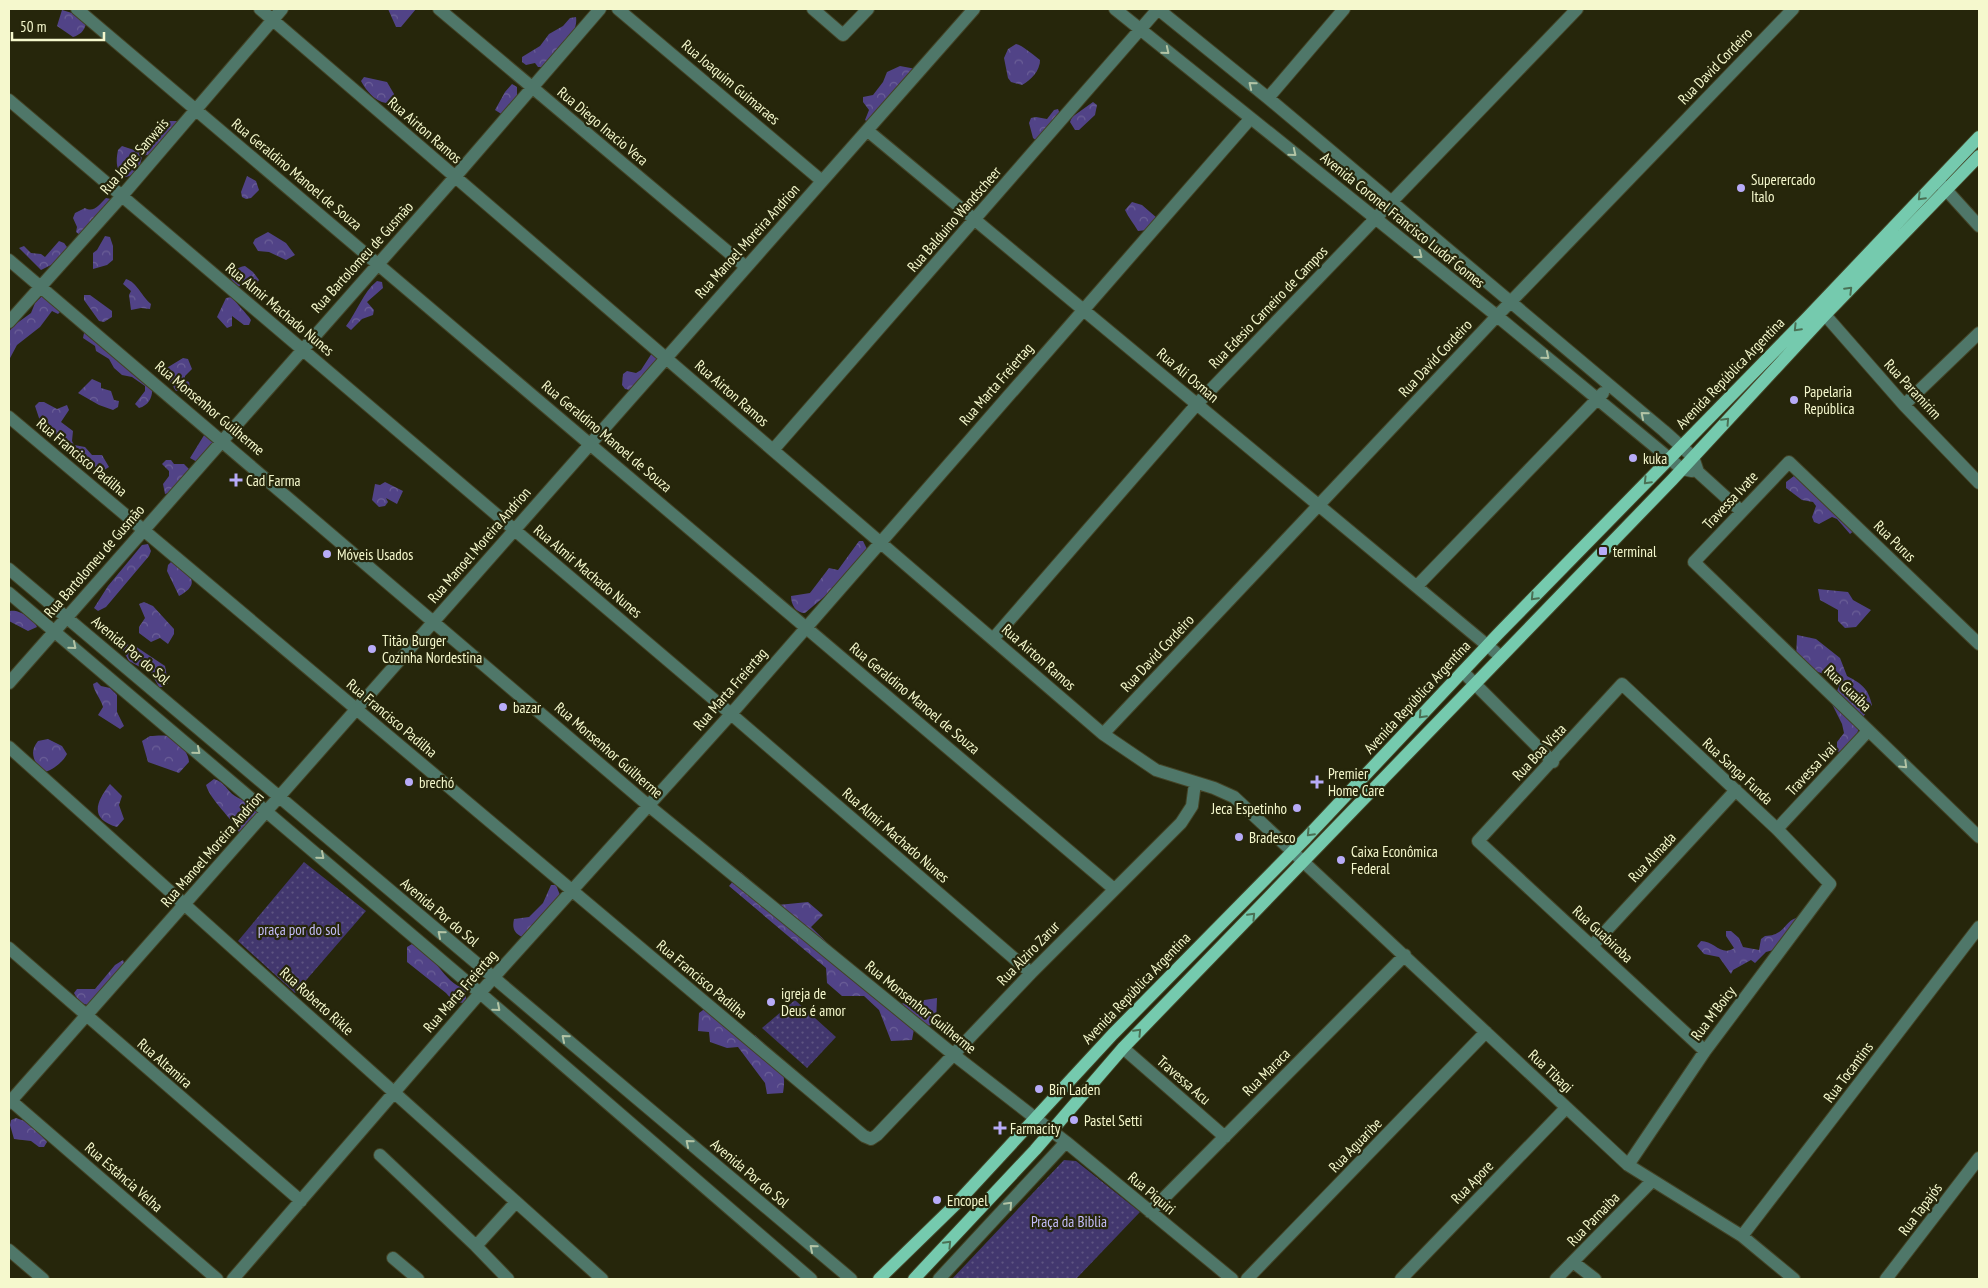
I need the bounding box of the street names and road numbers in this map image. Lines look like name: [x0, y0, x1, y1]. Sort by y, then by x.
street label: Rua David Cordeiro: [1674, 24, 1756, 108]
street label: Rua Joaquim Guimaraes: [678, 35, 784, 129]
street label: Rua Diego Inacio Vera: [554, 82, 652, 170]
street label: Rua Airton Ramos: [384, 93, 466, 167]
street label: Rua Jorge Sanwais: [96, 114, 172, 198]
street label: Rua Geraldino Manoel de Souza: [228, 114, 366, 234]
street label: Avenida Coronel Francisco Ludof Gomes: [1317, 148, 1489, 292]
street label: Rua Balduino Wandscheer: [903, 162, 1006, 276]
street label: Rua Manoel Moreira Andrion: [691, 180, 803, 302]
street label: Rua Bartolomeu de Gusmão: [307, 197, 417, 317]
street label: Rua Edesio Carneiro de Campos: [1205, 242, 1331, 372]
street label: Rua Almir Machado Nunes: [222, 258, 338, 360]
street label: Avenida República Argentina: [1672, 313, 1788, 433]
street label: Rua David Cordeiro: [1394, 315, 1476, 401]
street label: Rua Marta Freiertag: [955, 339, 1037, 429]
street label: Rua Ali Osman: [1153, 344, 1223, 406]
street label: Rua Paramirim: [1880, 355, 1946, 423]
street label: Rua Airton Ramos: [691, 356, 773, 430]
street label: Rua Monsenhor Guilherme: [151, 357, 269, 459]
street label: Rua Geraldino Manoel de Souza: [538, 376, 676, 496]
street label: Rua Francisco Padilha: [33, 414, 131, 500]
street label: Travessa Ivate: [1698, 467, 1762, 533]
street label: Rua Manoel Moreira Andrion: [423, 483, 535, 607]
street label: Rua Bartolomeu de Gusmão: [40, 501, 148, 621]
street label: Rua Purus: [1870, 516, 1920, 566]
street label: Rua Almir Machado Nunes: [530, 520, 646, 622]
street label: Rua David Cordeiro: [1116, 610, 1198, 696]
street label: Avenida Por do Sol: [88, 612, 175, 689]
street label: Rua Airton Ramos: [998, 620, 1080, 694]
street label: Avenida República Argentina: [1360, 636, 1474, 758]
street label: Rua Geraldino Manoel de Souza: [846, 638, 984, 758]
street label: Rua Marta Freiertag: [689, 644, 771, 734]
street label: Rua Guaiba: [1820, 661, 1876, 715]
street label: Rua Francisco Padilha: [343, 675, 441, 761]
street label: Rua Monsenhor Guilherme: [551, 698, 667, 802]
street label: Rua Boa Vista: [1508, 720, 1570, 784]
street label: Rua Sanga Funda: [1699, 734, 1777, 808]
street label: Travessa Ivaí: [1782, 738, 1841, 799]
street label: Rua Almir Machado Nunes: [839, 783, 953, 887]
street label: Rua Manoel Moreira Andrion: [156, 787, 268, 911]
street label: Rua Almada: [1624, 828, 1680, 886]
street label: Avenida Por do Sol: [397, 874, 484, 951]
street label: Rua Guabiroba: [1569, 901, 1637, 967]
street label: Rua Alziro Zarur: [993, 916, 1064, 989]
street label: Avenida República Argentina: [1078, 928, 1194, 1048]
street label: Rua Francisco Padilha: [653, 936, 751, 1022]
street label: Rua Marta Freiertag: [419, 946, 501, 1036]
street label: Rua Monsenhor Guilherme: [862, 956, 980, 1058]
street label: Rua Roberto Rikle: [276, 963, 358, 1039]
street label: Rua M'Boicy: [1687, 982, 1740, 1044]
street label: Rua Altamira: [134, 1034, 196, 1092]
street label: Rua Tocantins: [1819, 1038, 1877, 1106]
street label: Rua Maraca: [1238, 1044, 1294, 1100]
street label: Rua Tibagi: [1525, 1045, 1577, 1097]
street label: Travessa Acu: [1153, 1051, 1215, 1109]
street label: Rua Aguaribe: [1324, 1114, 1386, 1176]
street label: Avenida Por do Sol: [707, 1135, 794, 1212]
street label: Rua Estância Velha: [81, 1138, 167, 1216]
street label: Rua Apore: [1447, 1156, 1497, 1208]
street label: Rua Piquiri: [1124, 1168, 1180, 1218]
street label: Rua Tapajós: [1894, 1179, 1946, 1239]
street label: Rua Parnaiba: [1563, 1188, 1623, 1250]

